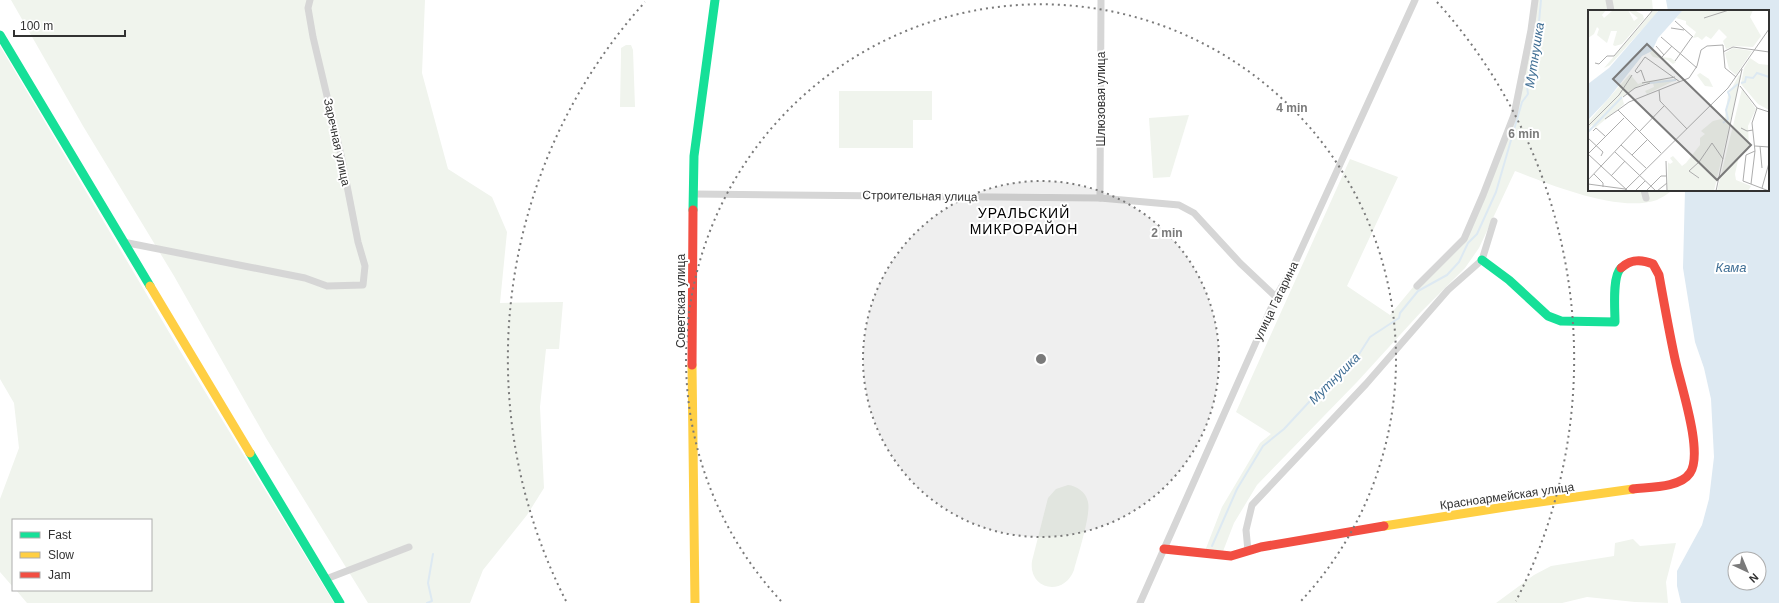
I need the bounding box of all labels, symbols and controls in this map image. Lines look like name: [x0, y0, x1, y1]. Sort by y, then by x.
inset map: [1588, 10, 1769, 191]
scale bar: [14, 12, 125, 38]
text: 100 m: [20, 19, 53, 33]
water label: Мутнушка: [1522, 21, 1547, 89]
street label: Шлюзовая улица: [1094, 51, 1108, 146]
street label: Заречная улица: [321, 97, 353, 187]
text: 4 min: [1276, 101, 1308, 115]
text: 6 min: [1508, 127, 1540, 141]
street label: Строительная улица: [862, 188, 978, 204]
district label: УРАЛЬСКИЙ МИКРОРАЙОН: [970, 204, 1078, 237]
text: 2 min: [1151, 226, 1183, 240]
street label: Советская улица: [674, 254, 688, 348]
street label: улица Гагарина: [1251, 259, 1301, 343]
water label: Кама: [1715, 260, 1747, 275]
water label: Мутнушка: [1306, 350, 1363, 407]
centre of rings: [1034, 352, 1048, 366]
street label: Красноармейская улица: [1439, 480, 1575, 512]
legend: [12, 519, 152, 591]
text: Fast: [48, 528, 72, 542]
text: Slow: [48, 548, 74, 562]
north arrow: [1727, 551, 1767, 591]
text: Jam: [48, 568, 71, 582]
text: N: [1747, 571, 1761, 585]

